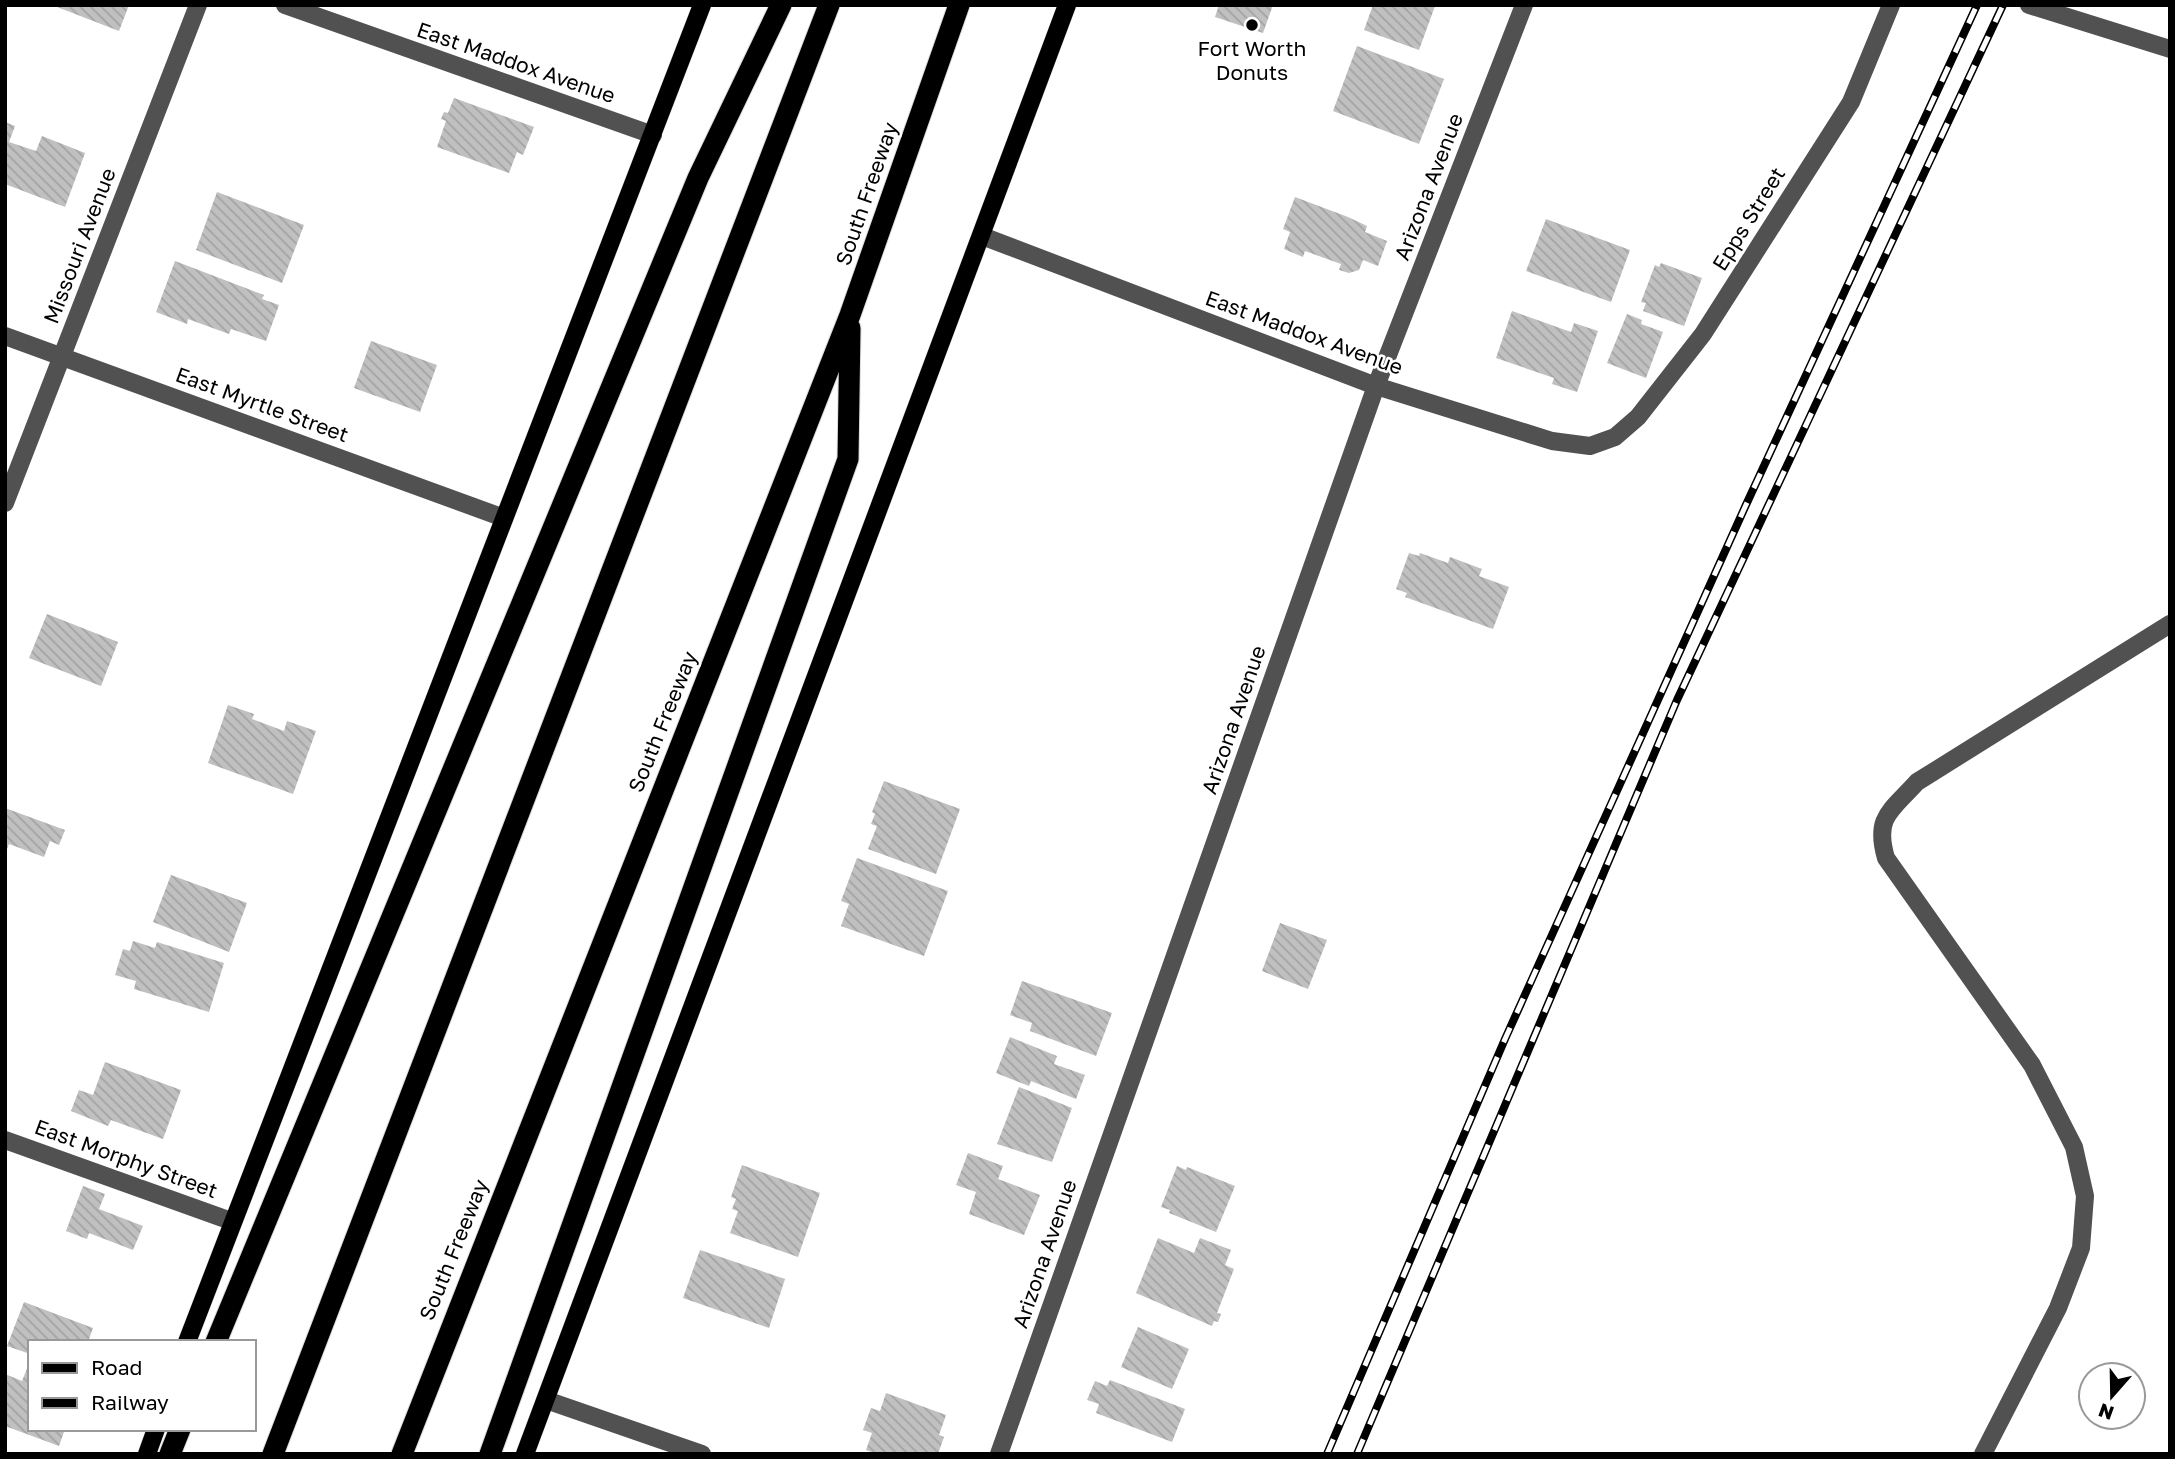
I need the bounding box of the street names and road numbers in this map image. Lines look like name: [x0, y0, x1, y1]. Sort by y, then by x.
street label: East Maddox Avenue: [414, 16, 619, 108]
street label: Arizona Avenue: [1388, 109, 1468, 264]
street label: South Freeway: [829, 118, 903, 269]
street label: Epps Street: [1706, 162, 1790, 275]
street label: Missouri Avenue: [37, 164, 121, 327]
street label: East Maddox Avenue: [1202, 284, 1407, 380]
street label: East Myrtle Street: [172, 361, 352, 447]
street label: Arizona Avenue: [1195, 642, 1271, 797]
street label: South Freeway: [622, 647, 702, 796]
street label: East Morphy Street: [31, 1113, 221, 1203]
street label: South Freeway: [413, 1175, 493, 1324]
street label: Arizona Avenue: [1006, 1176, 1082, 1331]

